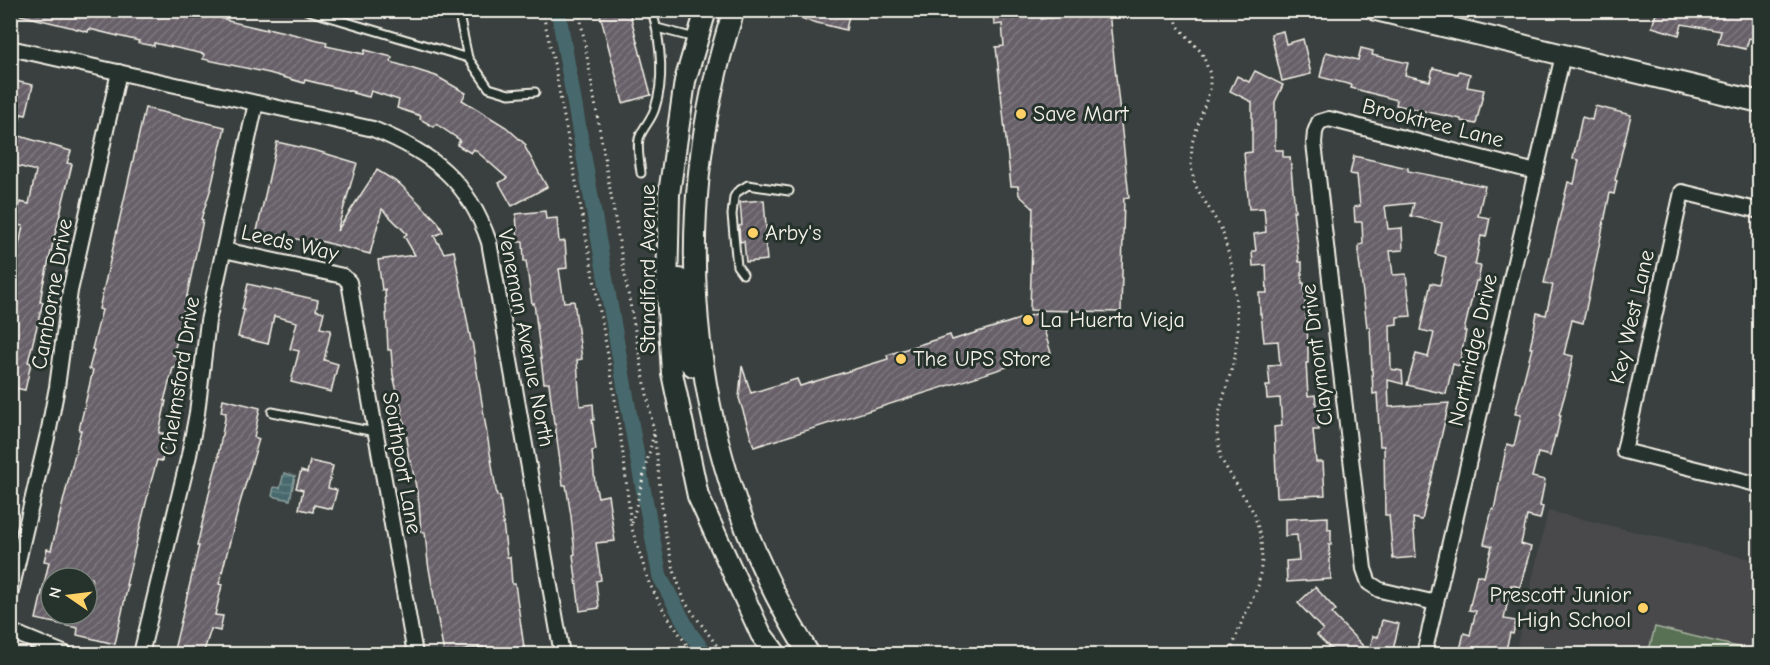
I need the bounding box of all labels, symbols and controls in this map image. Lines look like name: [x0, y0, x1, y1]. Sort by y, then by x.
street label: Brooktree Lane: [1359, 93, 1507, 153]
place label: Save Mart: [1033, 101, 1129, 127]
marker: Save Mart: [1014, 107, 1028, 121]
street label: Standiford Avenue: [635, 184, 661, 354]
street label: Camborne Drive: [26, 216, 78, 372]
street label: Leeds Way: [239, 219, 342, 267]
place label: Arby's: [765, 220, 821, 246]
marker: Arby's: [746, 226, 760, 240]
street label: Veneman Avenue North: [492, 227, 560, 449]
street label: Key West Lane: [1604, 247, 1660, 387]
street label: Northridge Drive: [1443, 271, 1503, 429]
street label: Claymont Drive: [1295, 283, 1339, 427]
street label: Chelmsford Drive: [155, 295, 205, 457]
place label: La Huerta Vieja: [1040, 307, 1185, 333]
marker: La Huerta Vieja: [1021, 313, 1035, 327]
place label: The UPS Store: [913, 346, 1050, 372]
marker: The UPS Store: [894, 352, 908, 366]
street label: Southport Lane: [377, 390, 427, 536]
north arrow: [39, 566, 99, 626]
place label: Prescott Junior High School: [1489, 582, 1631, 633]
text: N: [45, 585, 65, 600]
marker: Prescott Junior High School: [1636, 601, 1650, 615]

